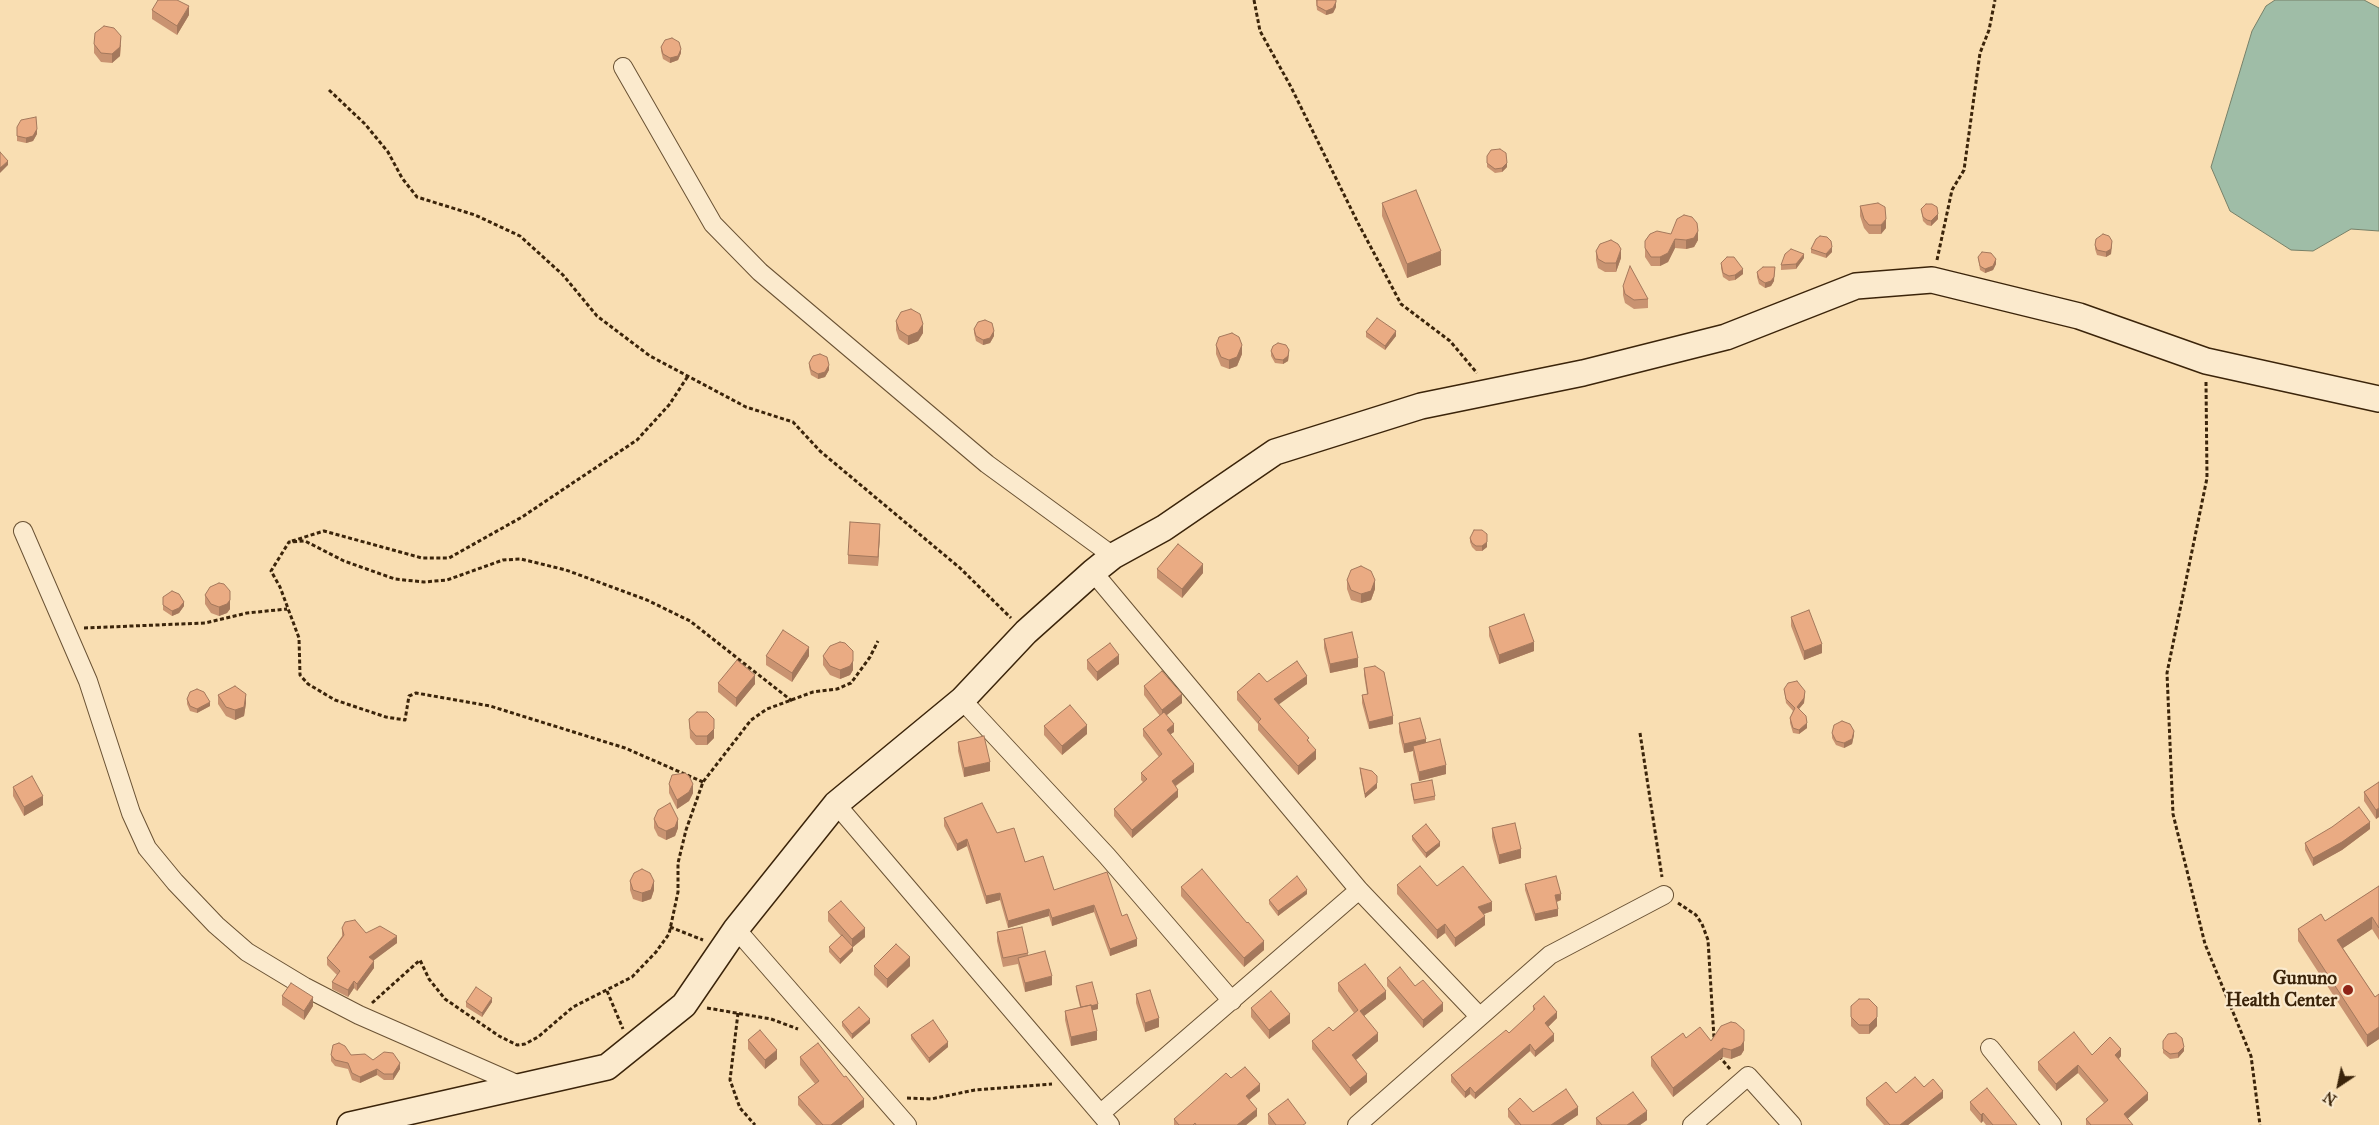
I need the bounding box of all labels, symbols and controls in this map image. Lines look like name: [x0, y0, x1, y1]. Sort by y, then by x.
place label: Gununo Health Center: [2226, 968, 2337, 1012]
marker: Gununo Health Center: [2341, 983, 2355, 997]
north arrow: [2314, 1060, 2364, 1110]
text: N: [2321, 1087, 2340, 1108]

